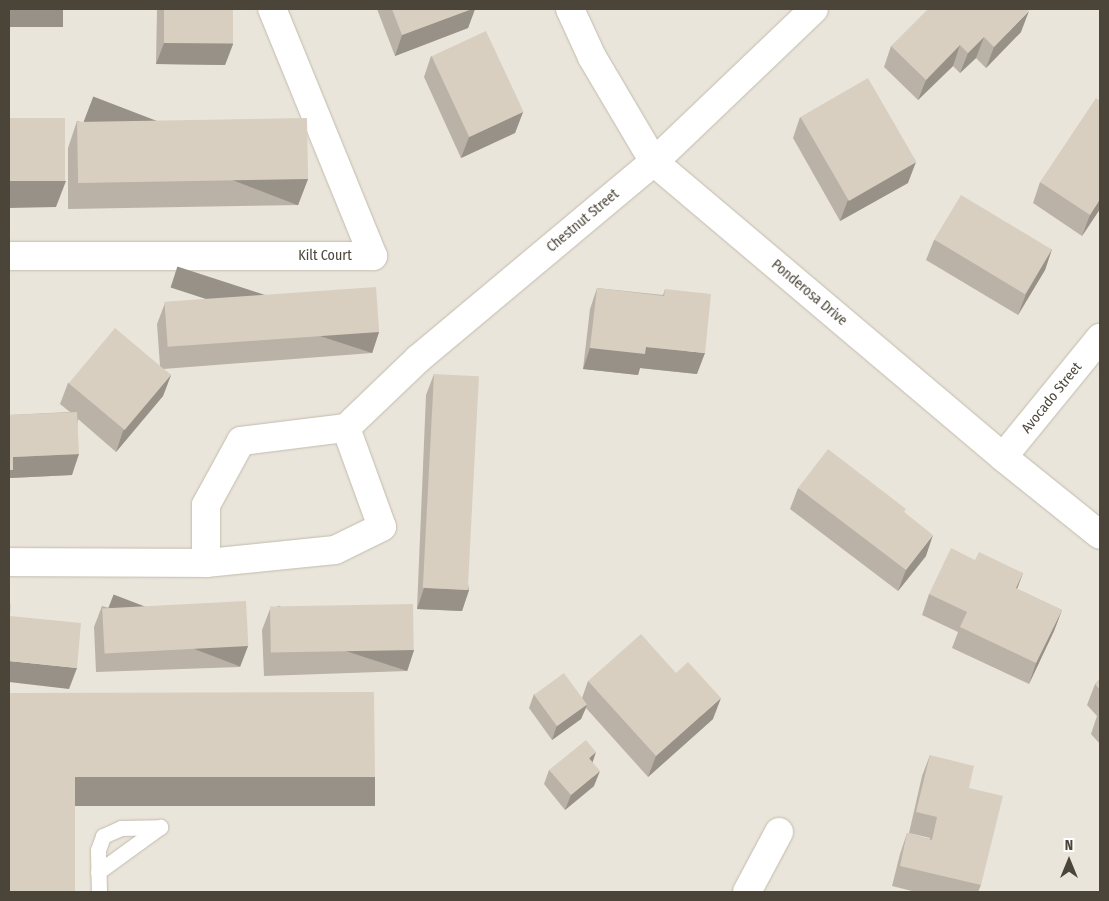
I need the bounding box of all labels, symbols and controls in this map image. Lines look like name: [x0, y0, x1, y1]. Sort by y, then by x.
street label: Chestnut Street: [544, 186, 622, 256]
street label: Kilt Court: [298, 248, 352, 264]
street label: Ponderosa Drive: [768, 256, 850, 330]
street label: Avocado Street: [1018, 359, 1086, 437]
north arrow: [1044, 836, 1094, 886]
text: N: [1065, 837, 1073, 854]

